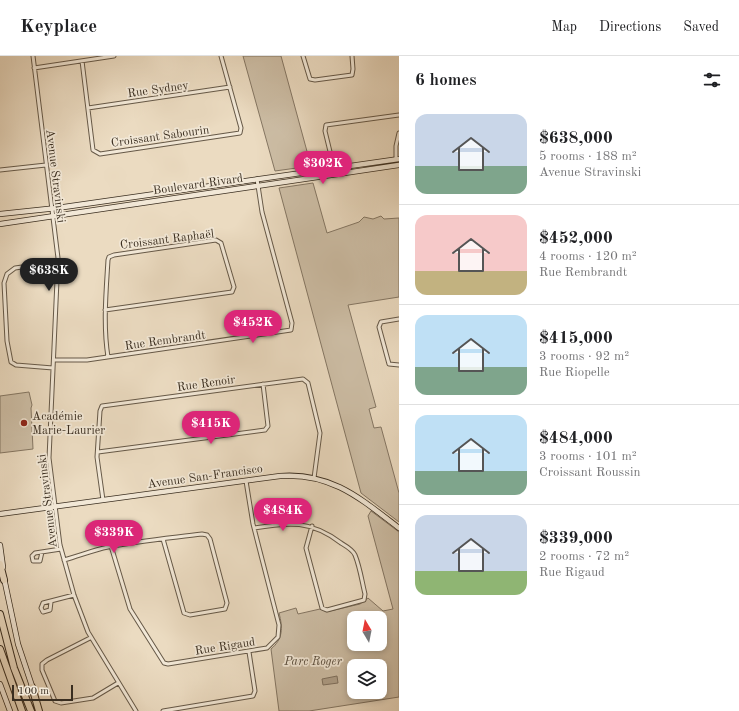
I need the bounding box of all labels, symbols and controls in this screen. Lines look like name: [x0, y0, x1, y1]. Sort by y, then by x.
text: Keyplace: [20, 18, 97, 37]
text: Map: [551, 20, 577, 34]
text: Directions: [599, 20, 661, 34]
text: Saved: [683, 20, 719, 34]
icon: filters: [701, 69, 723, 91]
text: 6 homes: [415, 72, 477, 89]
street label: Rue Sydney: [127, 80, 190, 100]
street label: Croissant Sabourin: [110, 124, 211, 150]
street label: Avenue Stravinski: [43, 129, 67, 224]
icon: home: [447, 130, 495, 178]
text: $638,000: [539, 130, 613, 147]
text: 5 rooms · 188 m²: [539, 150, 637, 163]
pin: $302K: [295, 151, 351, 185]
text: $302K: [303, 157, 343, 170]
text: Avenue Stravinski: [539, 166, 641, 179]
street label: Boulevard Rivard: [152, 173, 244, 197]
street label: Croissant Raphaël: [119, 228, 215, 252]
text: $452,000: [539, 230, 613, 247]
icon: home: [447, 231, 495, 279]
text: 4 rooms · 120 m²: [539, 250, 637, 263]
pin: $638K: [21, 258, 77, 292]
text: $638K: [29, 264, 69, 277]
text: Rue Rembrandt: [539, 266, 627, 279]
pin: $452K: [225, 310, 281, 344]
text: $452K: [233, 316, 273, 329]
street label: Rue Rembrandt: [124, 329, 206, 353]
text: $415,000: [539, 330, 613, 347]
icon: home: [447, 331, 495, 379]
text: 3 rooms · 92 m²: [539, 350, 629, 363]
text: Rue Riopelle: [539, 366, 610, 379]
street label: Rue Renoir: [176, 374, 236, 394]
place label: Académie Marie-Laurier: [32, 411, 105, 437]
pin: $415K: [183, 411, 239, 445]
text: $415K: [191, 417, 231, 430]
marker: Académie Marie-Laurier: [19, 418, 29, 428]
text: $484,000: [539, 430, 613, 447]
icon: home: [447, 431, 495, 479]
text: 3 rooms · 101 m²: [539, 450, 637, 463]
street label: Avenue Stravinski: [36, 453, 60, 548]
street label: Avenue San-Francisco: [147, 463, 263, 491]
text: Croissant Roussin: [539, 466, 640, 479]
pin: $484K: [255, 498, 311, 532]
text: $484K: [263, 504, 303, 517]
pin: $339K: [86, 520, 142, 554]
text: $339K: [94, 526, 134, 539]
text: $339,000: [539, 530, 613, 547]
icon: home: [447, 531, 495, 579]
text: 2 rooms · 72 m²: [539, 550, 629, 563]
text: Rue Rigaud: [539, 566, 605, 579]
north arrow: [347, 611, 387, 651]
map controls: [347, 611, 387, 699]
street label: Rue Rigaud: [194, 636, 256, 658]
park label: Parc Roger: [283, 656, 343, 668]
button: layers: [347, 659, 387, 699]
scale bar: [12, 683, 73, 702]
text: 100 m: [18, 686, 49, 697]

